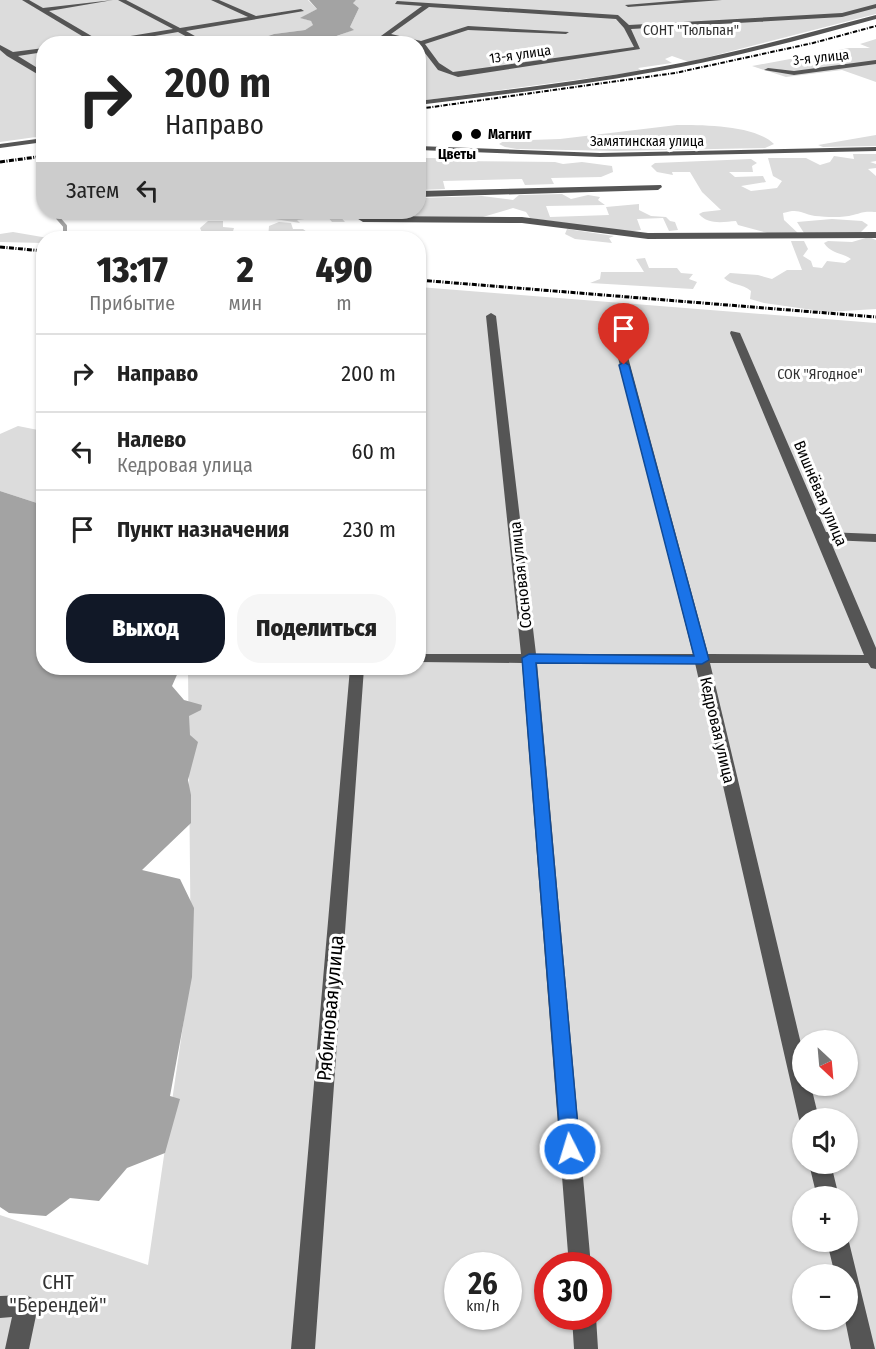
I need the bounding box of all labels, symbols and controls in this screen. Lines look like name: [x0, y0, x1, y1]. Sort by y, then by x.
park label: СОНТ "Тюльпан": [643, 22, 739, 39]
street label: 13-я улица: [488, 42, 552, 67]
street label: 3-я улица: [792, 46, 850, 69]
text: 200 m: [165, 58, 271, 108]
icon: right: [66, 60, 144, 138]
text: Направо: [165, 109, 264, 141]
place label: Магнит: [488, 126, 532, 143]
marker: Магнит: [469, 127, 483, 141]
marker: Цветы: [450, 129, 464, 143]
street label: Замятинская улица: [590, 133, 704, 150]
place label: Цветы: [438, 146, 476, 163]
icon: left: [131, 174, 164, 207]
text: Затем: [66, 177, 119, 204]
text: 13:17: [97, 248, 168, 292]
text: 2: [237, 248, 254, 292]
text: 490: [315, 248, 373, 292]
text: Прибытие: [89, 291, 175, 315]
text: мин: [229, 291, 262, 315]
text: m: [336, 291, 352, 315]
pin: [598, 303, 649, 365]
icon: arrive: [607, 312, 640, 345]
icon: right: [66, 357, 99, 390]
text: Направо: [117, 360, 198, 387]
text: 200 m: [341, 360, 396, 387]
park label: СОК "Ягодное": [777, 366, 863, 383]
text: Налево: [117, 426, 186, 453]
icon: left: [66, 435, 99, 468]
text: 60 m: [352, 438, 396, 465]
street label: Вишнёвая улица: [790, 438, 851, 549]
text: Кедровая улица: [117, 453, 253, 477]
icon: arrive: [66, 513, 99, 546]
text: Пункт назначения: [117, 516, 289, 543]
text: 230 m: [343, 516, 396, 543]
street label: Сосновая улица: [505, 520, 536, 629]
button: Выход: [66, 594, 225, 663]
button: Поделиться: [237, 594, 396, 663]
street label: Кедровая улица: [696, 675, 739, 785]
street label: Рябиновая улица: [312, 934, 348, 1082]
north arrow: [792, 1030, 858, 1096]
map controls: [792, 1030, 858, 1330]
button: sound: [792, 1108, 858, 1174]
position arrow: [538, 1117, 602, 1181]
button: +: [792, 1186, 858, 1252]
speed limit sign: 30: [534, 1252, 612, 1330]
button: −: [792, 1264, 858, 1330]
text: 26: [468, 1266, 498, 1302]
park label: СНТ "Берендей": [9, 1270, 107, 1317]
text: km/h: [466, 1297, 500, 1315]

